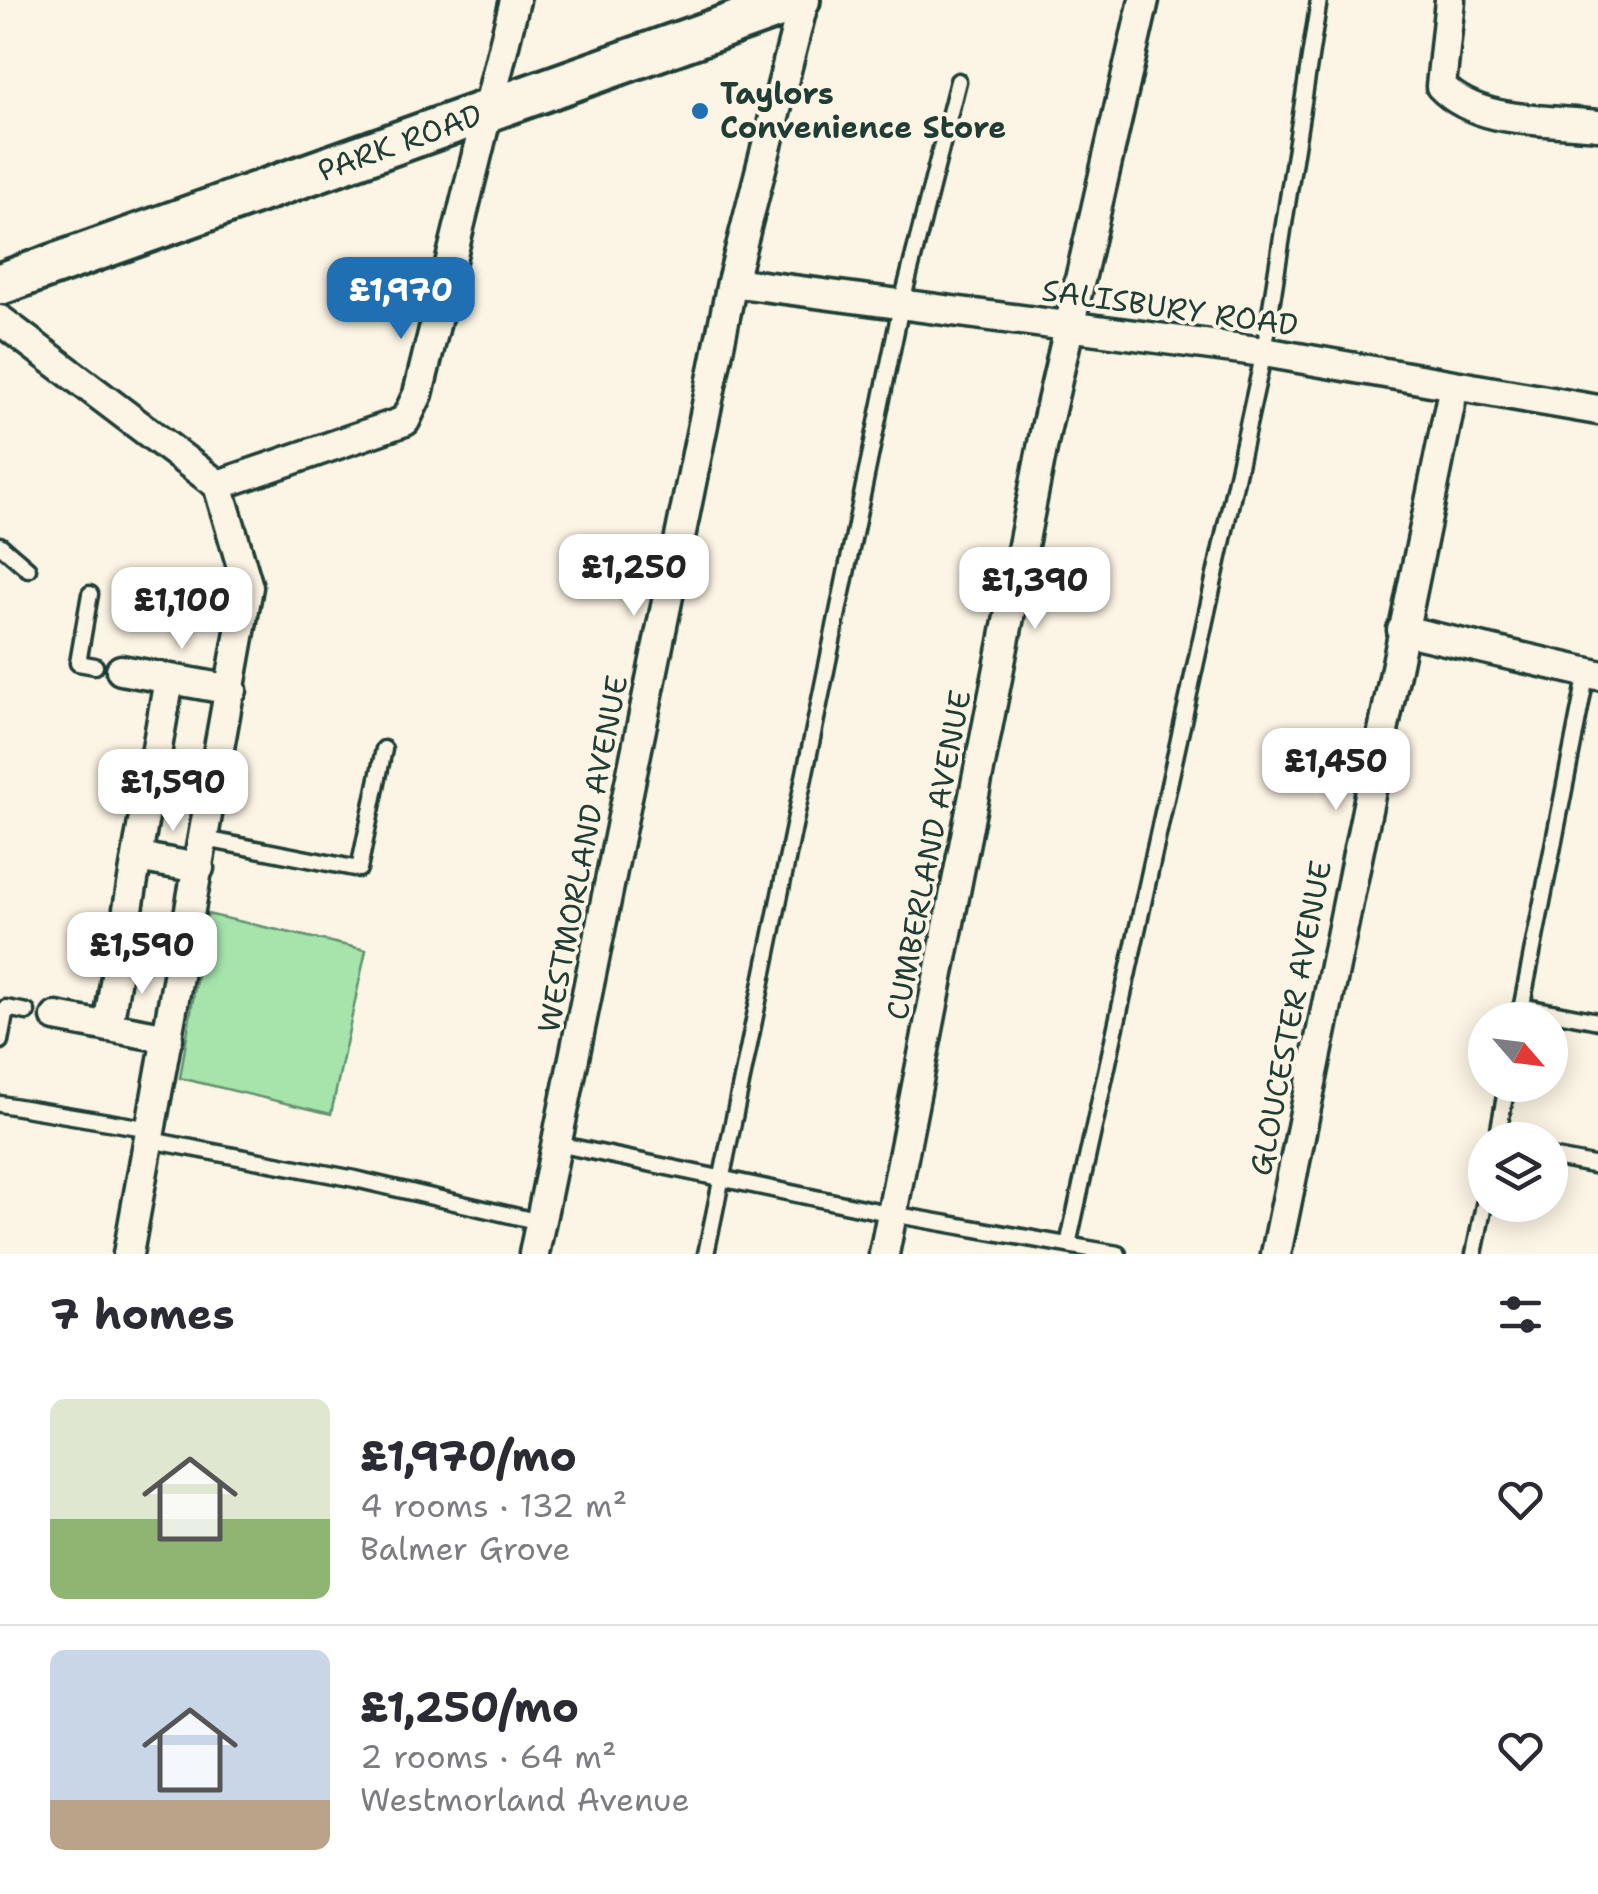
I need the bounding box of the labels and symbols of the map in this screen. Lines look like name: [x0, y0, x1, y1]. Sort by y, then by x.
place label: Taylors Convenience Store: [720, 73, 1006, 148]
street label: PARK ROAD: [312, 94, 488, 191]
marker: Taylors Convenience Store: [689, 100, 711, 122]
pin: £1,970: [320, 257, 482, 342]
street label: SALISBURY ROAD: [1039, 269, 1301, 346]
pin: £1,250: [553, 534, 715, 619]
pin: £1,390: [954, 547, 1116, 632]
pin: £1,100: [101, 567, 263, 652]
street label: WESTMORLAND AVENUE: [528, 672, 637, 1036]
street label: CUMBERLAND AVENUE: [876, 686, 981, 1023]
pin: £1,450: [1255, 728, 1417, 813]
pin: £1,590: [92, 749, 254, 834]
street label: GLOUCESTER AVENUE: [1240, 857, 1341, 1179]
pin: £1,590: [61, 912, 223, 997]
north arrow: [1468, 1002, 1568, 1102]

